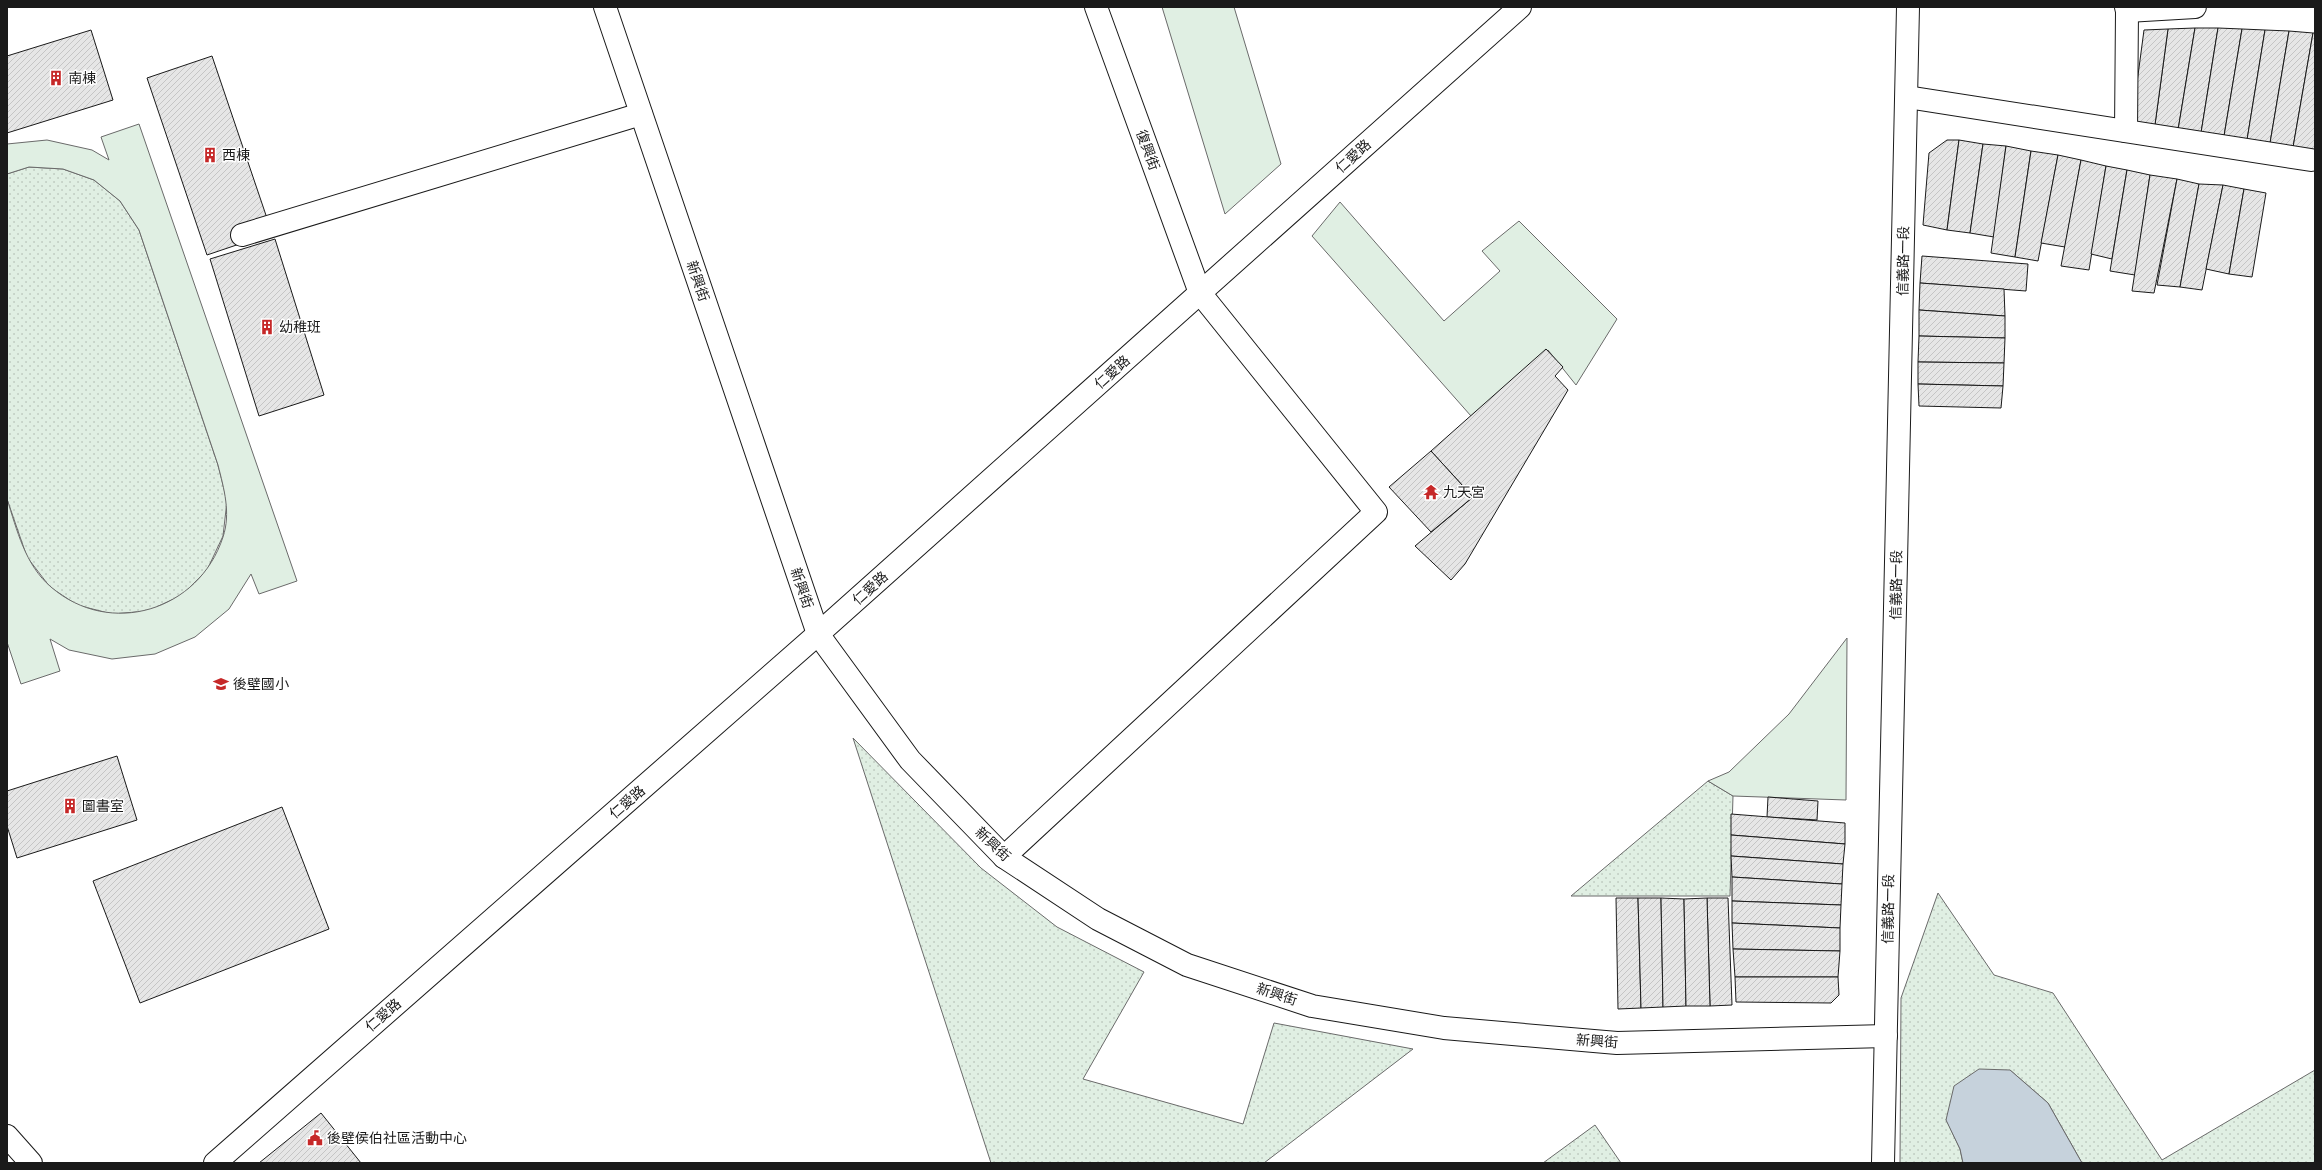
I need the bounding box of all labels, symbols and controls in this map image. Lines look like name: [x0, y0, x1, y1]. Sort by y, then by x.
building icon: 南棟: [47, 69, 65, 87]
place label: 南棟: [68, 70, 96, 86]
street label: 復興街: [1133, 128, 1163, 172]
street label: 仁愛路: [1332, 136, 1374, 176]
building icon: 西棟: [201, 146, 219, 164]
place label: 西棟: [222, 147, 250, 163]
street label: 信義路一段: [1894, 226, 1912, 296]
street label: 新興街: [684, 259, 712, 303]
building icon: 幼稚班: [258, 318, 276, 336]
place label: 幼稚班: [279, 319, 321, 335]
street label: 仁愛路: [1091, 352, 1133, 392]
temple icon: 九天宮: [1422, 483, 1440, 501]
place label: 九天宮: [1443, 484, 1485, 500]
street label: 信義路一段: [1887, 550, 1905, 620]
street label: 新興街: [788, 566, 816, 610]
street label: 仁愛路: [849, 568, 891, 608]
school or university icon: 後壁國小: [212, 675, 230, 693]
place label: 後壁國小: [233, 676, 289, 692]
street label: 仁愛路: [606, 782, 648, 822]
building icon: 圖書室: [61, 797, 79, 815]
place label: 圖書室: [82, 798, 124, 814]
street label: 新興街: [972, 824, 1014, 864]
street label: 信義路一段: [1879, 874, 1897, 944]
street label: 新興街: [1255, 980, 1299, 1008]
street label: 仁愛路: [362, 995, 404, 1035]
street label: 新興街: [1575, 1032, 1619, 1050]
public building icon: 後壁侯伯社區活動中心: [306, 1129, 324, 1147]
place label: 後壁侯伯社區活動中心: [327, 1130, 467, 1146]

